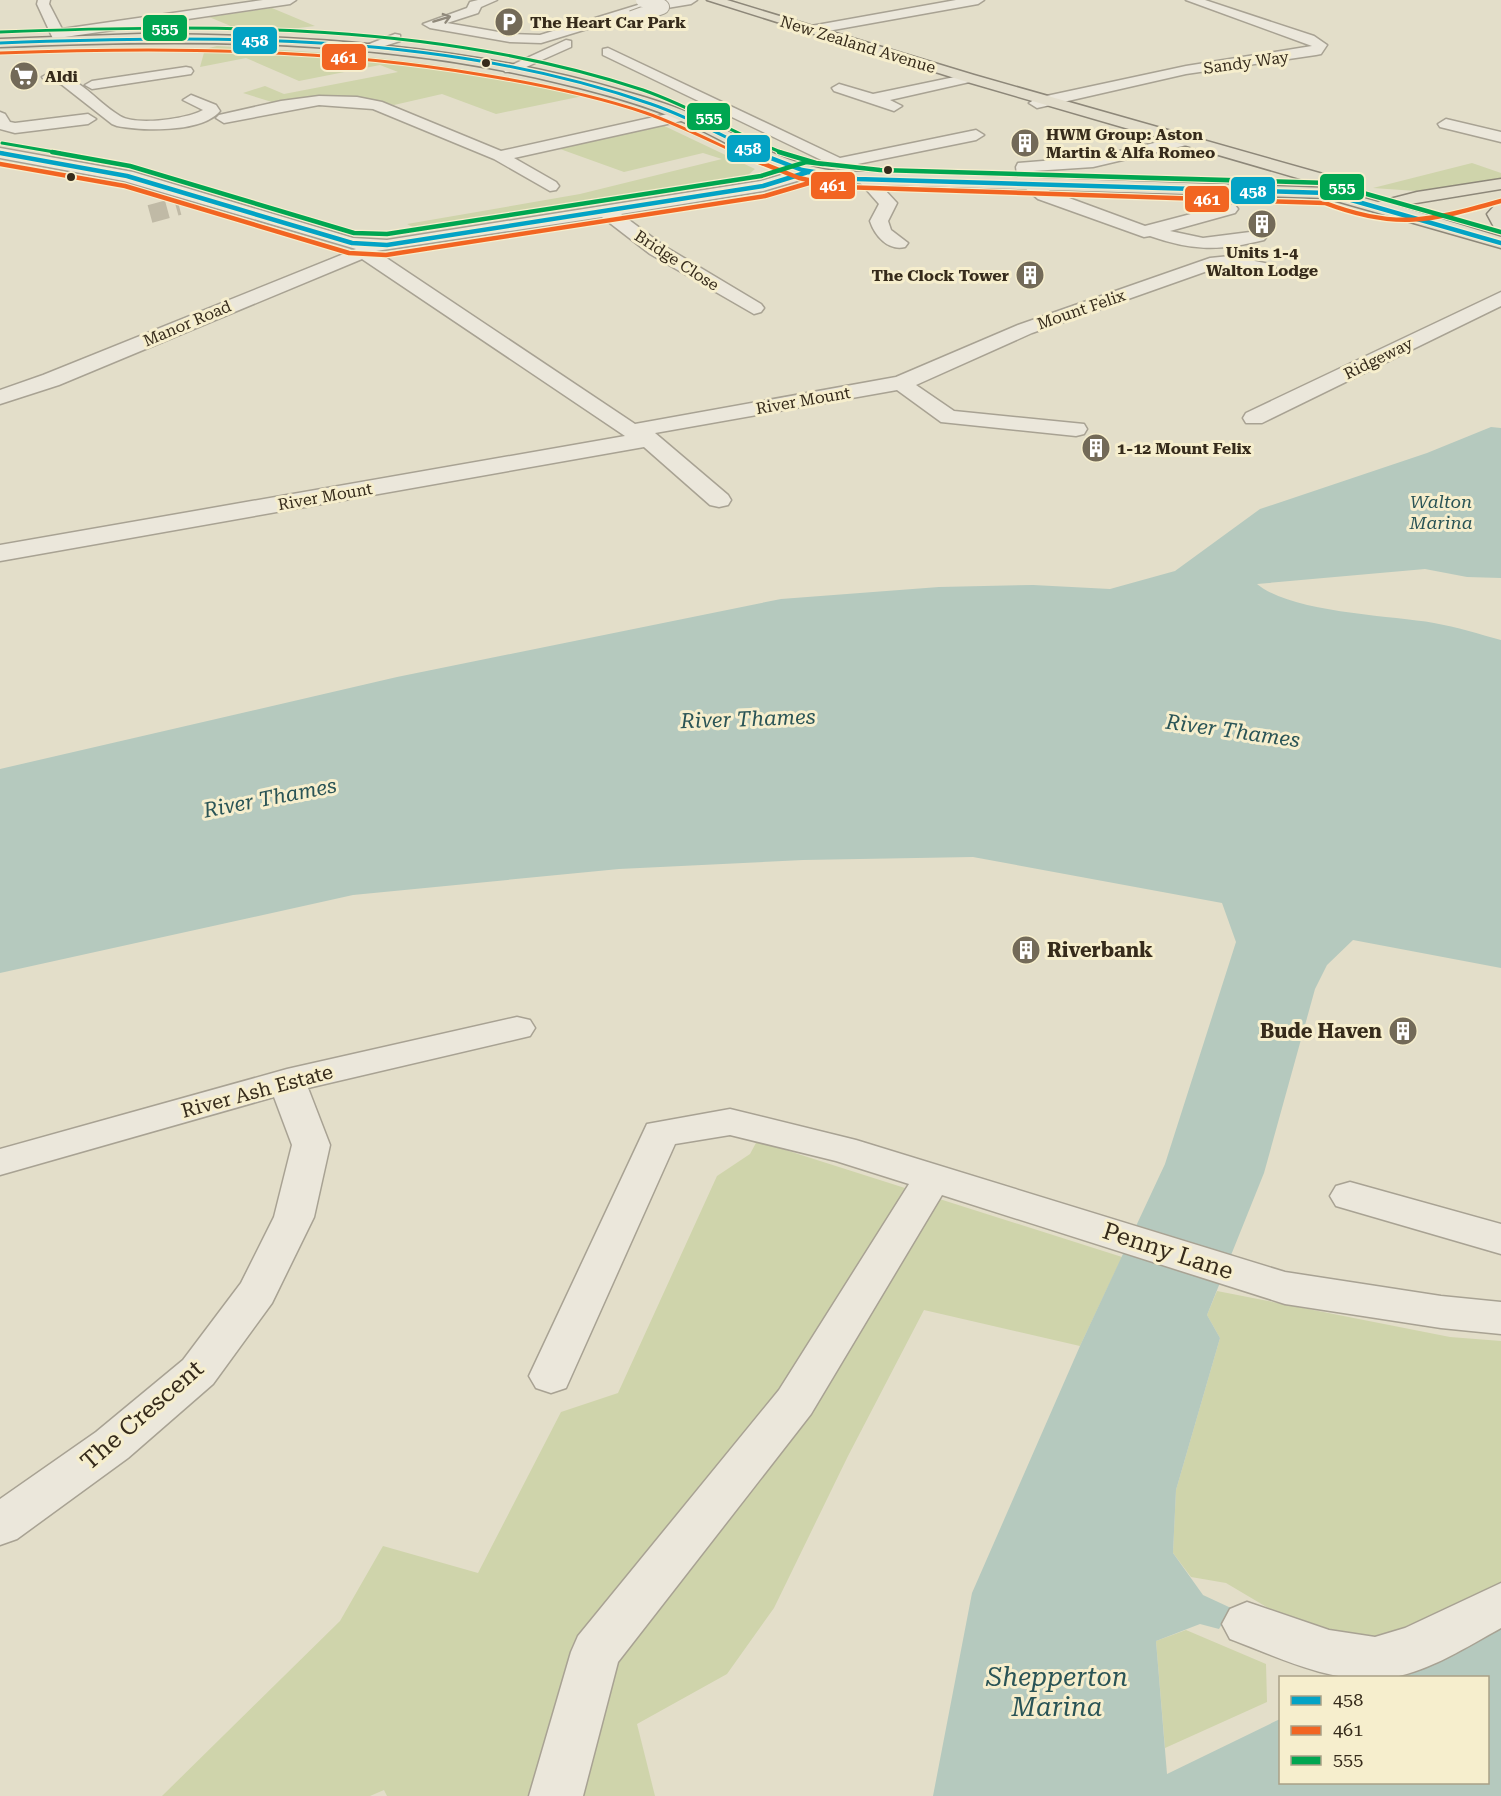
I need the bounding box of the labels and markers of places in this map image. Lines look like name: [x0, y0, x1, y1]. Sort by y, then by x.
parking icon: The Heart Car Park: [493, 6, 525, 38]
place label: The Heart Car Park: [530, 13, 686, 32]
unlabelled marker: [480, 57, 492, 69]
supermarket icon: Aldi: [8, 60, 40, 92]
place label: Aldi: [45, 67, 79, 86]
place label: HWM Group: Aston Martin & Alfa Romeo: [1046, 125, 1215, 162]
building icon: HWM Group: Aston Martin & Alfa Romeo: [1009, 127, 1041, 159]
unlabelled marker: [882, 164, 894, 176]
unlabelled marker: [65, 171, 77, 183]
building icon: Units 1-4 Walton Lodge: [1246, 208, 1278, 240]
place label: Units 1-4 Walton Lodge: [1206, 243, 1318, 280]
building icon: The Clock Tower: [1014, 259, 1046, 291]
place label: The Clock Tower: [871, 266, 1009, 285]
building icon: 1-12 Mount Felix: [1080, 432, 1112, 464]
place label: 1-12 Mount Felix: [1117, 439, 1252, 458]
building icon: Riverbank: [1010, 934, 1042, 966]
place label: Riverbank: [1047, 938, 1153, 962]
building icon: Bude Haven: [1387, 1015, 1419, 1047]
place label: Bude Haven: [1260, 1019, 1383, 1043]

